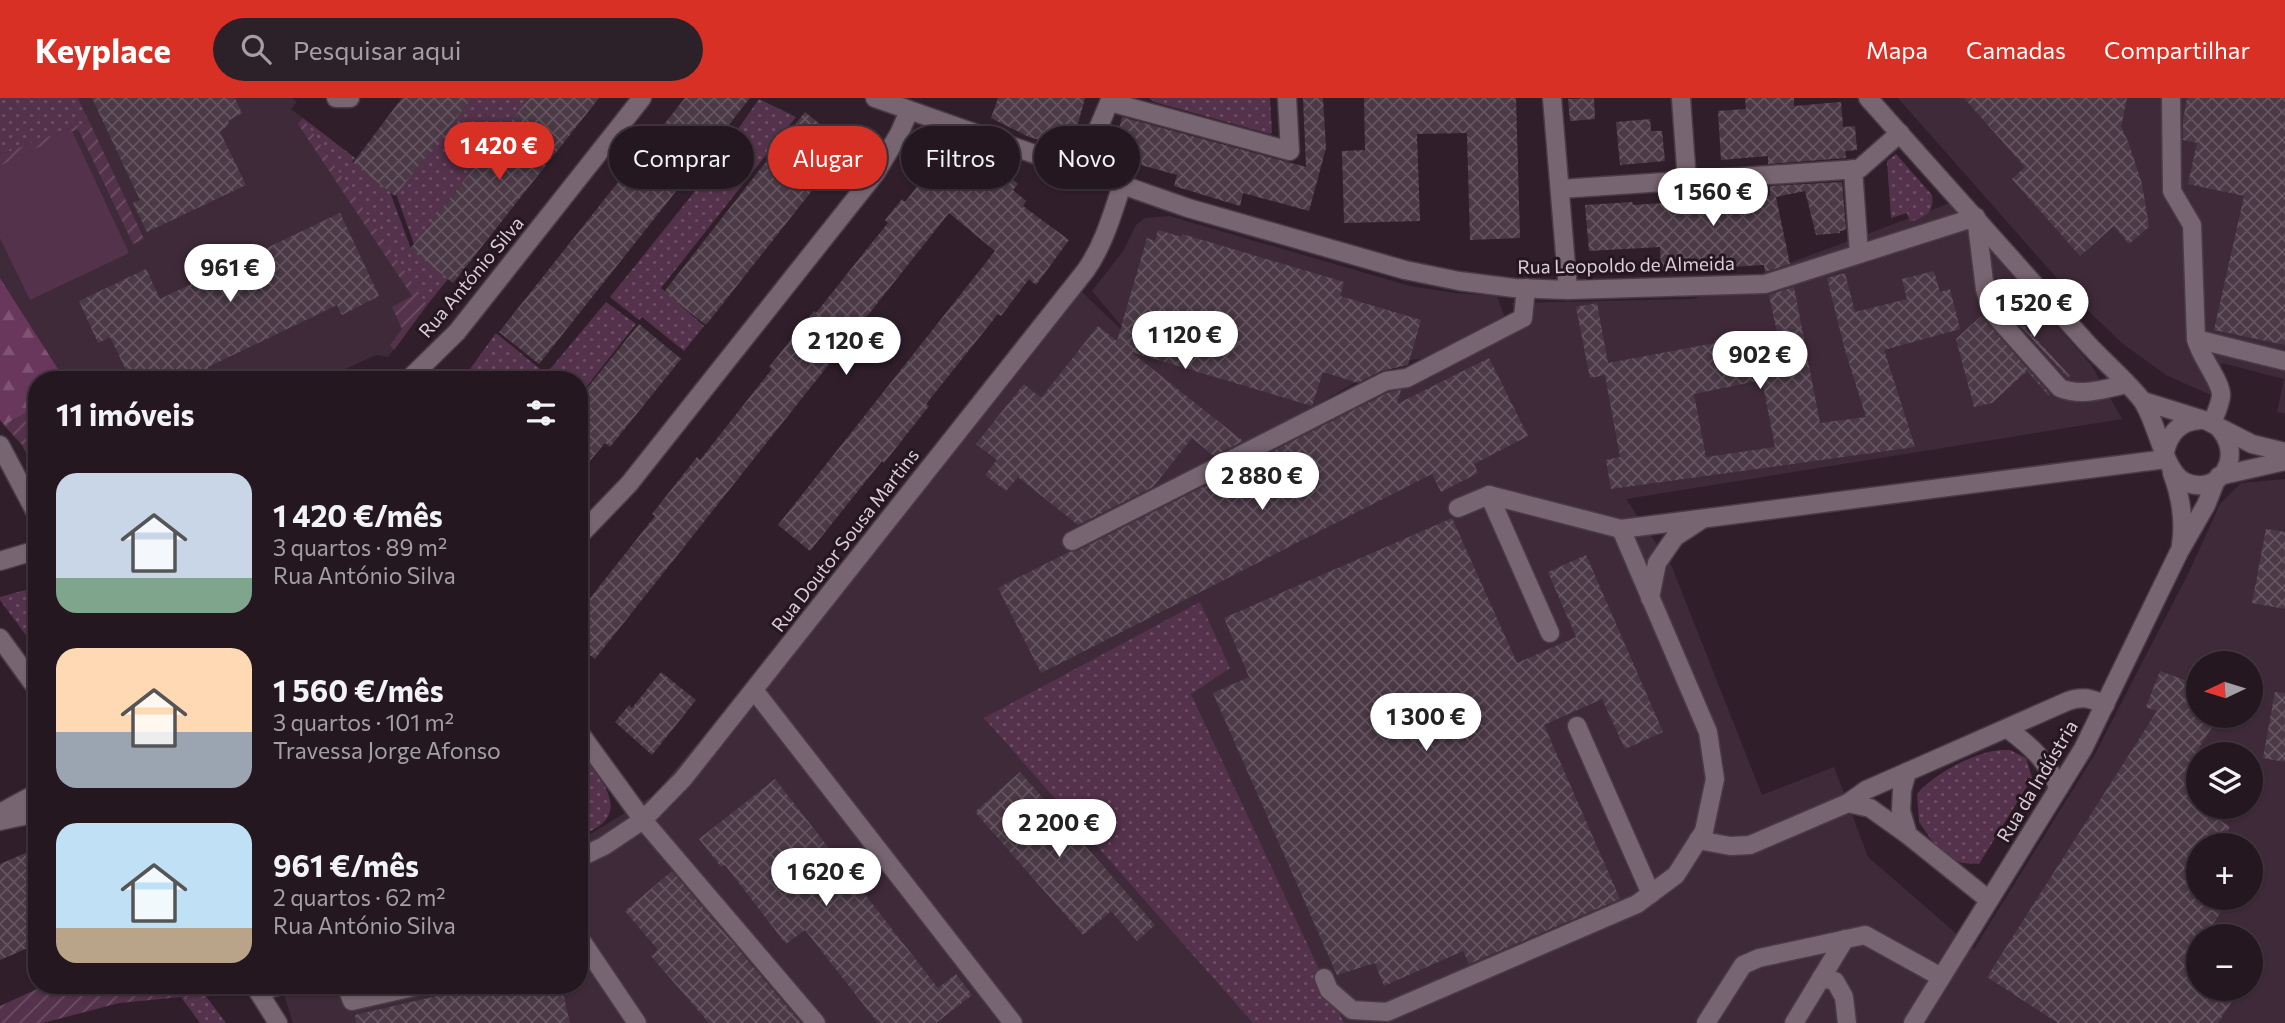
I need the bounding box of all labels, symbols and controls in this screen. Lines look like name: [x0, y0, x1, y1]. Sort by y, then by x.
search box: [213, 18, 703, 81]
text: Keyplace: [35, 29, 171, 70]
icon: search: [237, 30, 275, 68]
text: Pesquisar aqui: [293, 34, 462, 65]
text: Mapa: [1866, 35, 1928, 64]
text: Camadas: [1966, 35, 2066, 64]
text: Compartilhar: [2104, 35, 2250, 64]
pin: 1 420 €: [434, 122, 564, 182]
chip: Comprar: [609, 126, 754, 189]
chip: Alugar: [768, 126, 887, 189]
chip: Filtros: [901, 126, 1020, 189]
chip: Novo: [1034, 126, 1140, 189]
text: 1 420 €: [460, 131, 538, 159]
pin: 1 560 €: [1648, 169, 1778, 228]
text: 1 560 €: [1674, 177, 1752, 205]
street label: Rua António Silva: [413, 211, 528, 342]
pin: 961 €: [181, 244, 279, 304]
street label: Rua Leopoldo de Almeida: [1517, 251, 1735, 278]
text: 961 €: [200, 253, 260, 281]
pin: 1 520 €: [1969, 280, 2099, 339]
text: 1 520 €: [1995, 288, 2073, 316]
pin: 1 120 €: [1120, 312, 1250, 371]
pin: 2 120 €: [781, 317, 911, 377]
text: 1 120 €: [1148, 320, 1222, 348]
text: 2 120 €: [808, 326, 884, 354]
pin: 902 €: [1711, 331, 1809, 391]
text: 902 €: [1728, 340, 1792, 368]
icon: filters: [522, 394, 560, 432]
text: 11 imóveis: [56, 395, 194, 432]
street label: Rua Doutor Sousa Martins: [766, 444, 923, 636]
pin: 2 880 €: [1197, 452, 1327, 512]
text: 2 880 €: [1221, 461, 1303, 489]
text: 1 420 €/mês: [273, 496, 443, 533]
icon: home: [112, 501, 196, 585]
text: 3 quartos · 89 m²: [273, 533, 447, 561]
text: Rua António Silva: [273, 561, 456, 589]
north arrow: [2186, 651, 2263, 728]
map controls: [2186, 651, 2263, 1001]
text: 1 560 €/mês: [273, 671, 444, 708]
icon: home: [112, 676, 196, 760]
pin: 1 300 €: [1361, 694, 1491, 753]
text: 1 300 €: [1386, 702, 1466, 730]
text: 3 quartos · 101 m²: [273, 708, 454, 736]
street label: Rua da Indústria: [1991, 716, 2082, 846]
text: Travessa Jorge Afonso: [273, 736, 501, 764]
button: layers: [2186, 742, 2263, 819]
pin: 2 200 €: [994, 800, 1124, 859]
text: 2 200 €: [1018, 808, 1100, 836]
button: +: [2186, 833, 2263, 910]
text: 961 €/mês: [273, 846, 419, 883]
pin: 1 620 €: [761, 848, 891, 908]
icon: home: [112, 851, 196, 935]
text: 1 620 €: [787, 857, 865, 885]
text: 2 quartos · 62 m²: [273, 883, 446, 911]
text: Rua António Silva: [273, 911, 456, 939]
button: −: [2186, 924, 2263, 1001]

